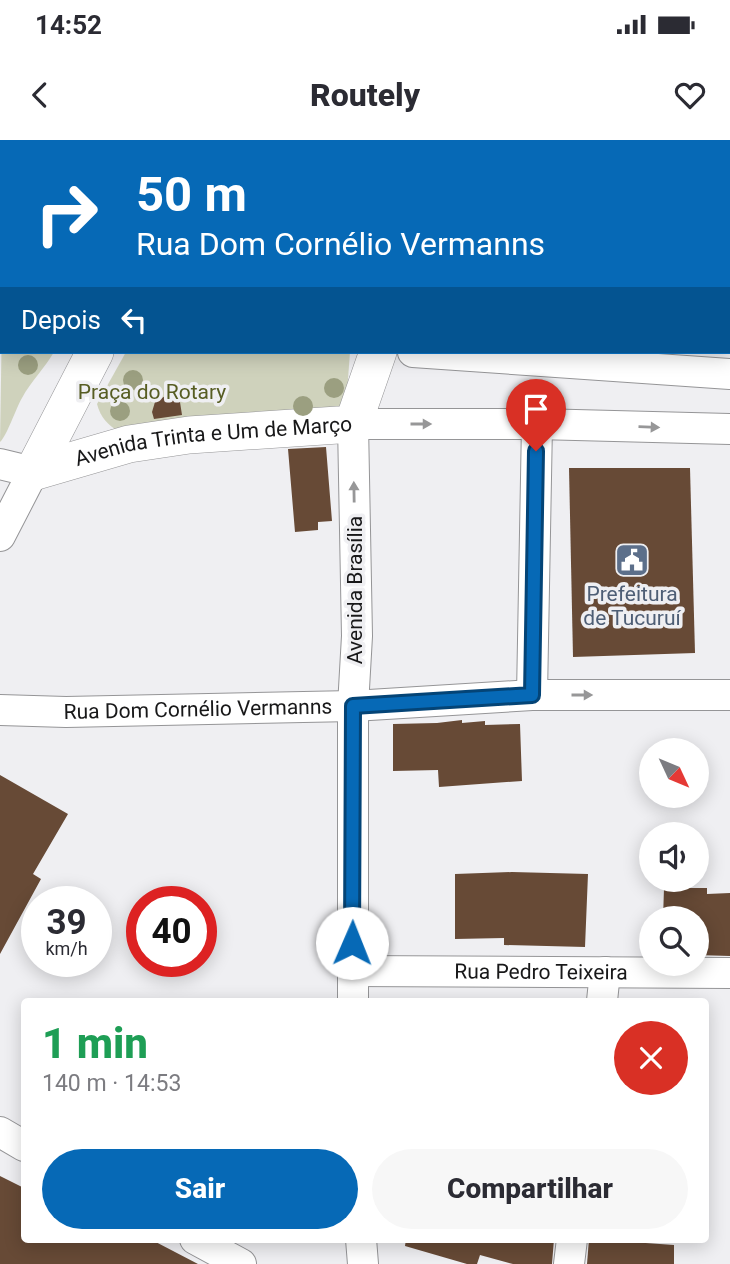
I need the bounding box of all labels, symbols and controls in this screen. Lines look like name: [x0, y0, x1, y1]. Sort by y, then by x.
text: 14:52: [35, 10, 102, 40]
icon: back: [21, 76, 59, 114]
text: Routely: [310, 76, 420, 114]
icon: heart: [671, 76, 709, 114]
text: 50 m: [136, 166, 247, 223]
icon: right: [21, 168, 112, 259]
text: Rua Dom Cornélio Vermanns: [136, 225, 545, 263]
icon: left: [115, 301, 153, 339]
text: Depois: [21, 305, 101, 335]
pin: [506, 379, 566, 451]
park label: Praça do Rotary: [78, 380, 226, 404]
icon: arrive: [517, 390, 555, 428]
street label: Avenida Trinta e Um de Março: [72, 412, 353, 471]
one-way arrow: [410, 418, 432, 430]
one-way arrow: [638, 421, 660, 433]
one-way arrow: [348, 481, 360, 503]
street label: Avenida Brasília: [343, 516, 367, 664]
public building icon: Prefeitura de Tucuruí: [613, 541, 651, 579]
place label: Prefeitura de Tucuruí: [583, 582, 681, 630]
one-way arrow: [572, 689, 594, 701]
street label: Rua Dom Cornélio Vermanns: [63, 694, 332, 724]
north arrow: [639, 738, 709, 808]
map controls: [639, 738, 709, 976]
button: sound: [639, 822, 709, 892]
speed limit sign: 40: [126, 886, 217, 977]
text: 39: [46, 902, 87, 943]
position arrow: [315, 906, 389, 980]
button: search: [639, 906, 709, 976]
text: km/h: [45, 938, 88, 959]
street label: Rua Pedro Teixeira: [454, 960, 628, 984]
text: 1 min: [42, 1019, 148, 1068]
button: close: [614, 1021, 688, 1095]
text: 140 m · 14:53: [42, 1070, 181, 1097]
button: Sair: [42, 1149, 358, 1229]
button: Compartilhar: [372, 1149, 688, 1229]

